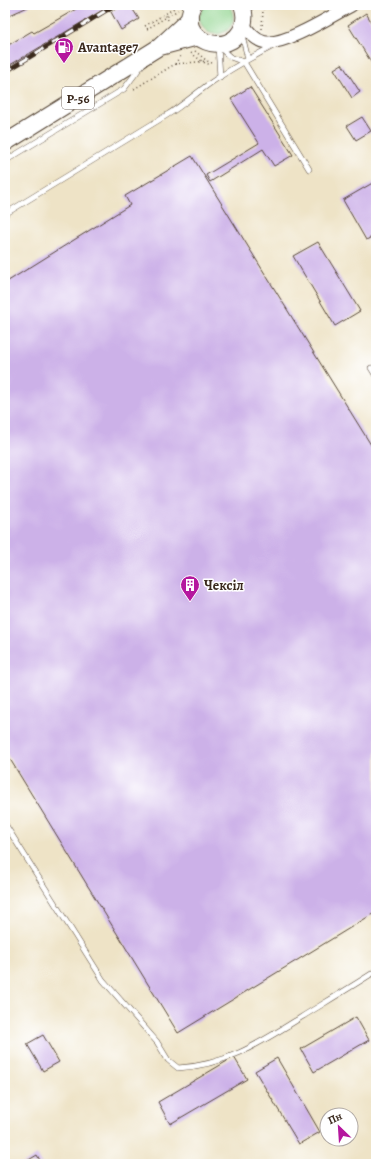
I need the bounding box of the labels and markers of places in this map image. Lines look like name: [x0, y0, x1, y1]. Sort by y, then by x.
fuel station icon: Avantage7: [53, 36, 75, 64]
place label: Avantage7: [77, 38, 138, 57]
building icon: Чексіл: [179, 574, 201, 602]
place label: Чексіл: [204, 576, 244, 595]

